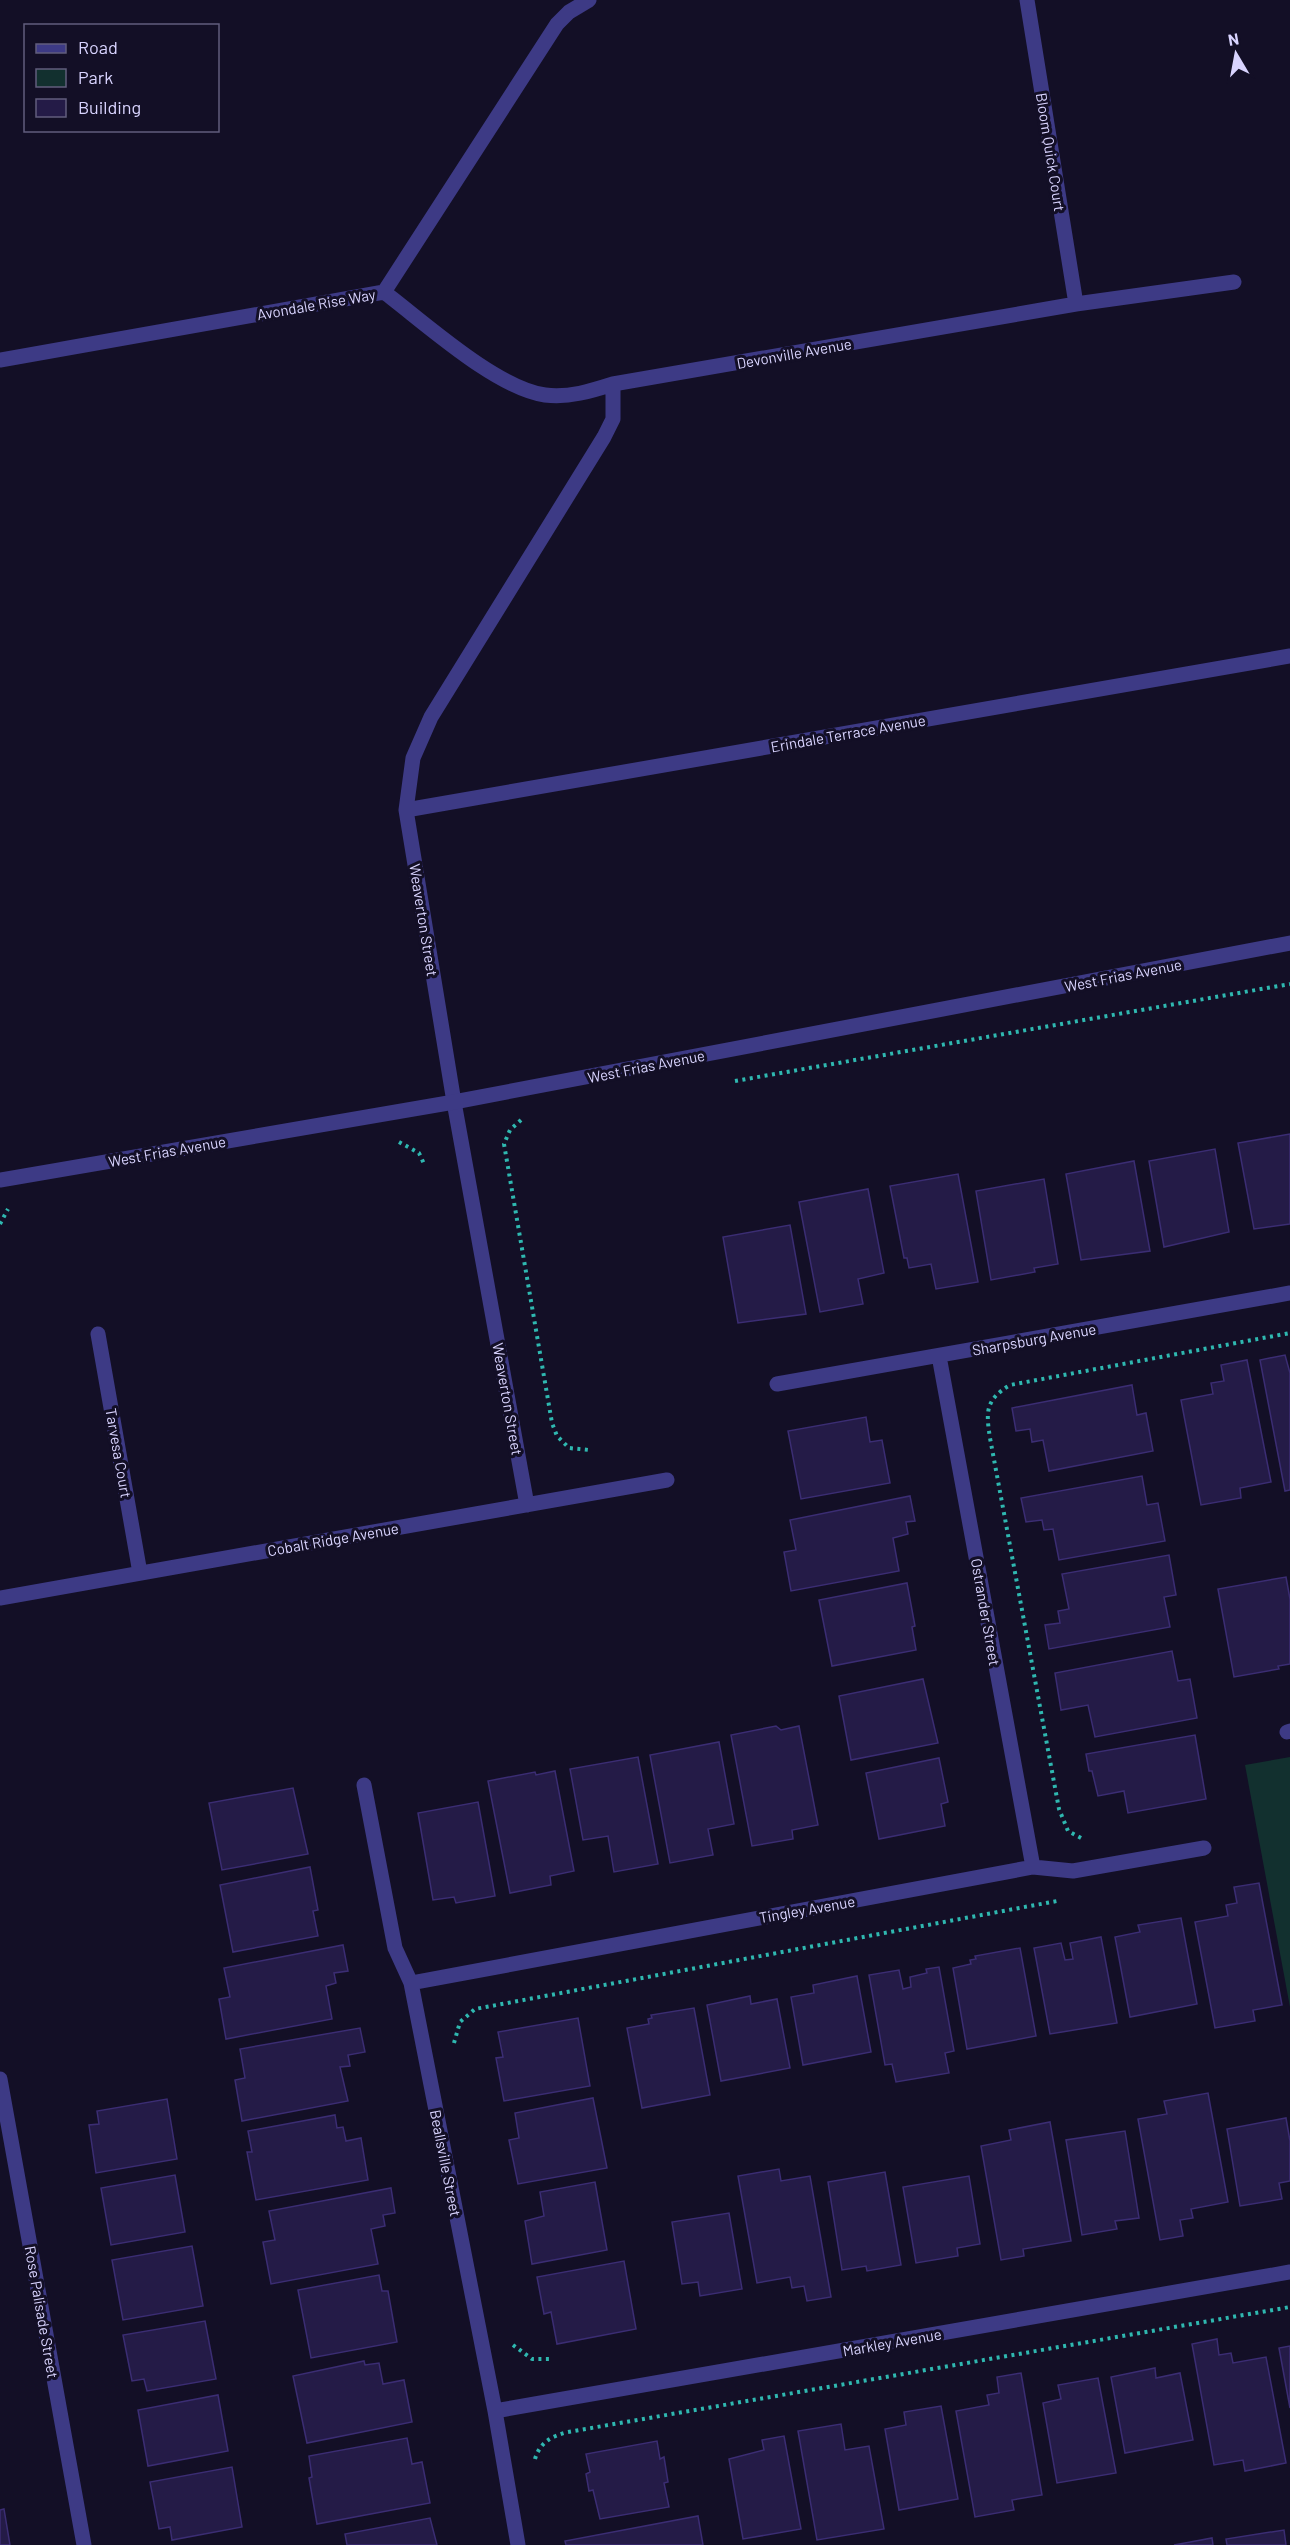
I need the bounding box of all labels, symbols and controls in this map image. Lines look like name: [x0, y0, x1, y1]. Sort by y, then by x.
legend: [24, 24, 219, 132]
north arrow: [1206, 24, 1266, 84]
text: N: [1226, 28, 1240, 49]
text: Road: [78, 36, 118, 58]
text: Park: [78, 66, 113, 88]
street label: Bloom Quick Court: [1033, 91, 1069, 213]
text: Building: [78, 96, 141, 118]
street label: Avondale Rise Way: [255, 285, 377, 323]
street label: Devonville Avenue: [735, 334, 853, 372]
street label: Erindale Terrace Avenue: [769, 710, 927, 756]
street label: Weaverton Street: [406, 862, 442, 978]
street label: West Frias Avenue: [1063, 955, 1183, 995]
street label: West Frias Avenue: [586, 1046, 706, 1086]
street label: West Frias Avenue: [107, 1132, 227, 1170]
street label: Sharpsburg Avenue: [971, 1319, 1097, 1359]
street label: Weaverton Street: [489, 1341, 527, 1457]
street label: Tarvesa Court: [102, 1407, 136, 1499]
street label: Cobalt Ridge Avenue: [266, 1519, 400, 1559]
street label: Ostrander Street: [968, 1557, 1004, 1667]
street label: Tingley Avenue: [758, 1892, 856, 1926]
street label: Beallsville Street: [427, 2108, 465, 2218]
street label: Rose Palisade Street: [21, 2244, 63, 2380]
street label: Markley Avenue: [841, 2324, 943, 2360]

